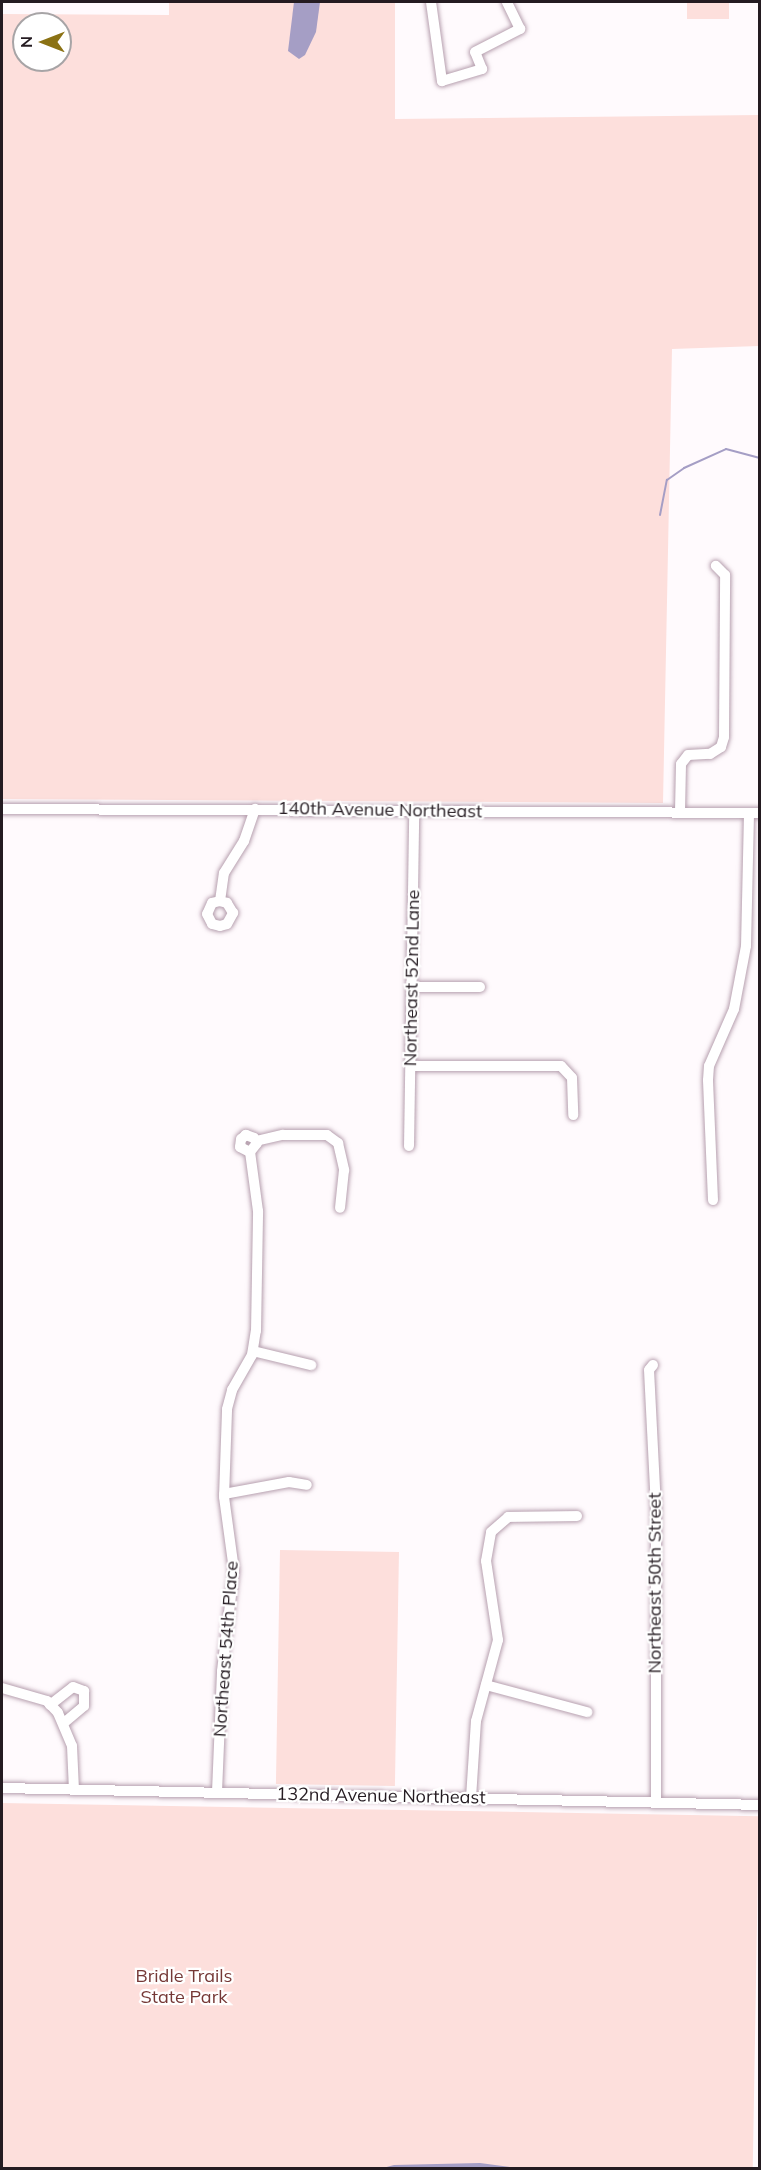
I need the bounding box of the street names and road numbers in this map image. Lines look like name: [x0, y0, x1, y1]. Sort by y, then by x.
street label: 140th Avenue Northeast: [278, 797, 482, 823]
street label: Northeast 52nd Lane: [400, 890, 424, 1066]
street label: Northeast 50th Street: [644, 1493, 666, 1673]
street label: Northeast 54th Place: [209, 1560, 243, 1738]
street label: 132nd Avenue Northeast: [276, 1783, 486, 1809]

